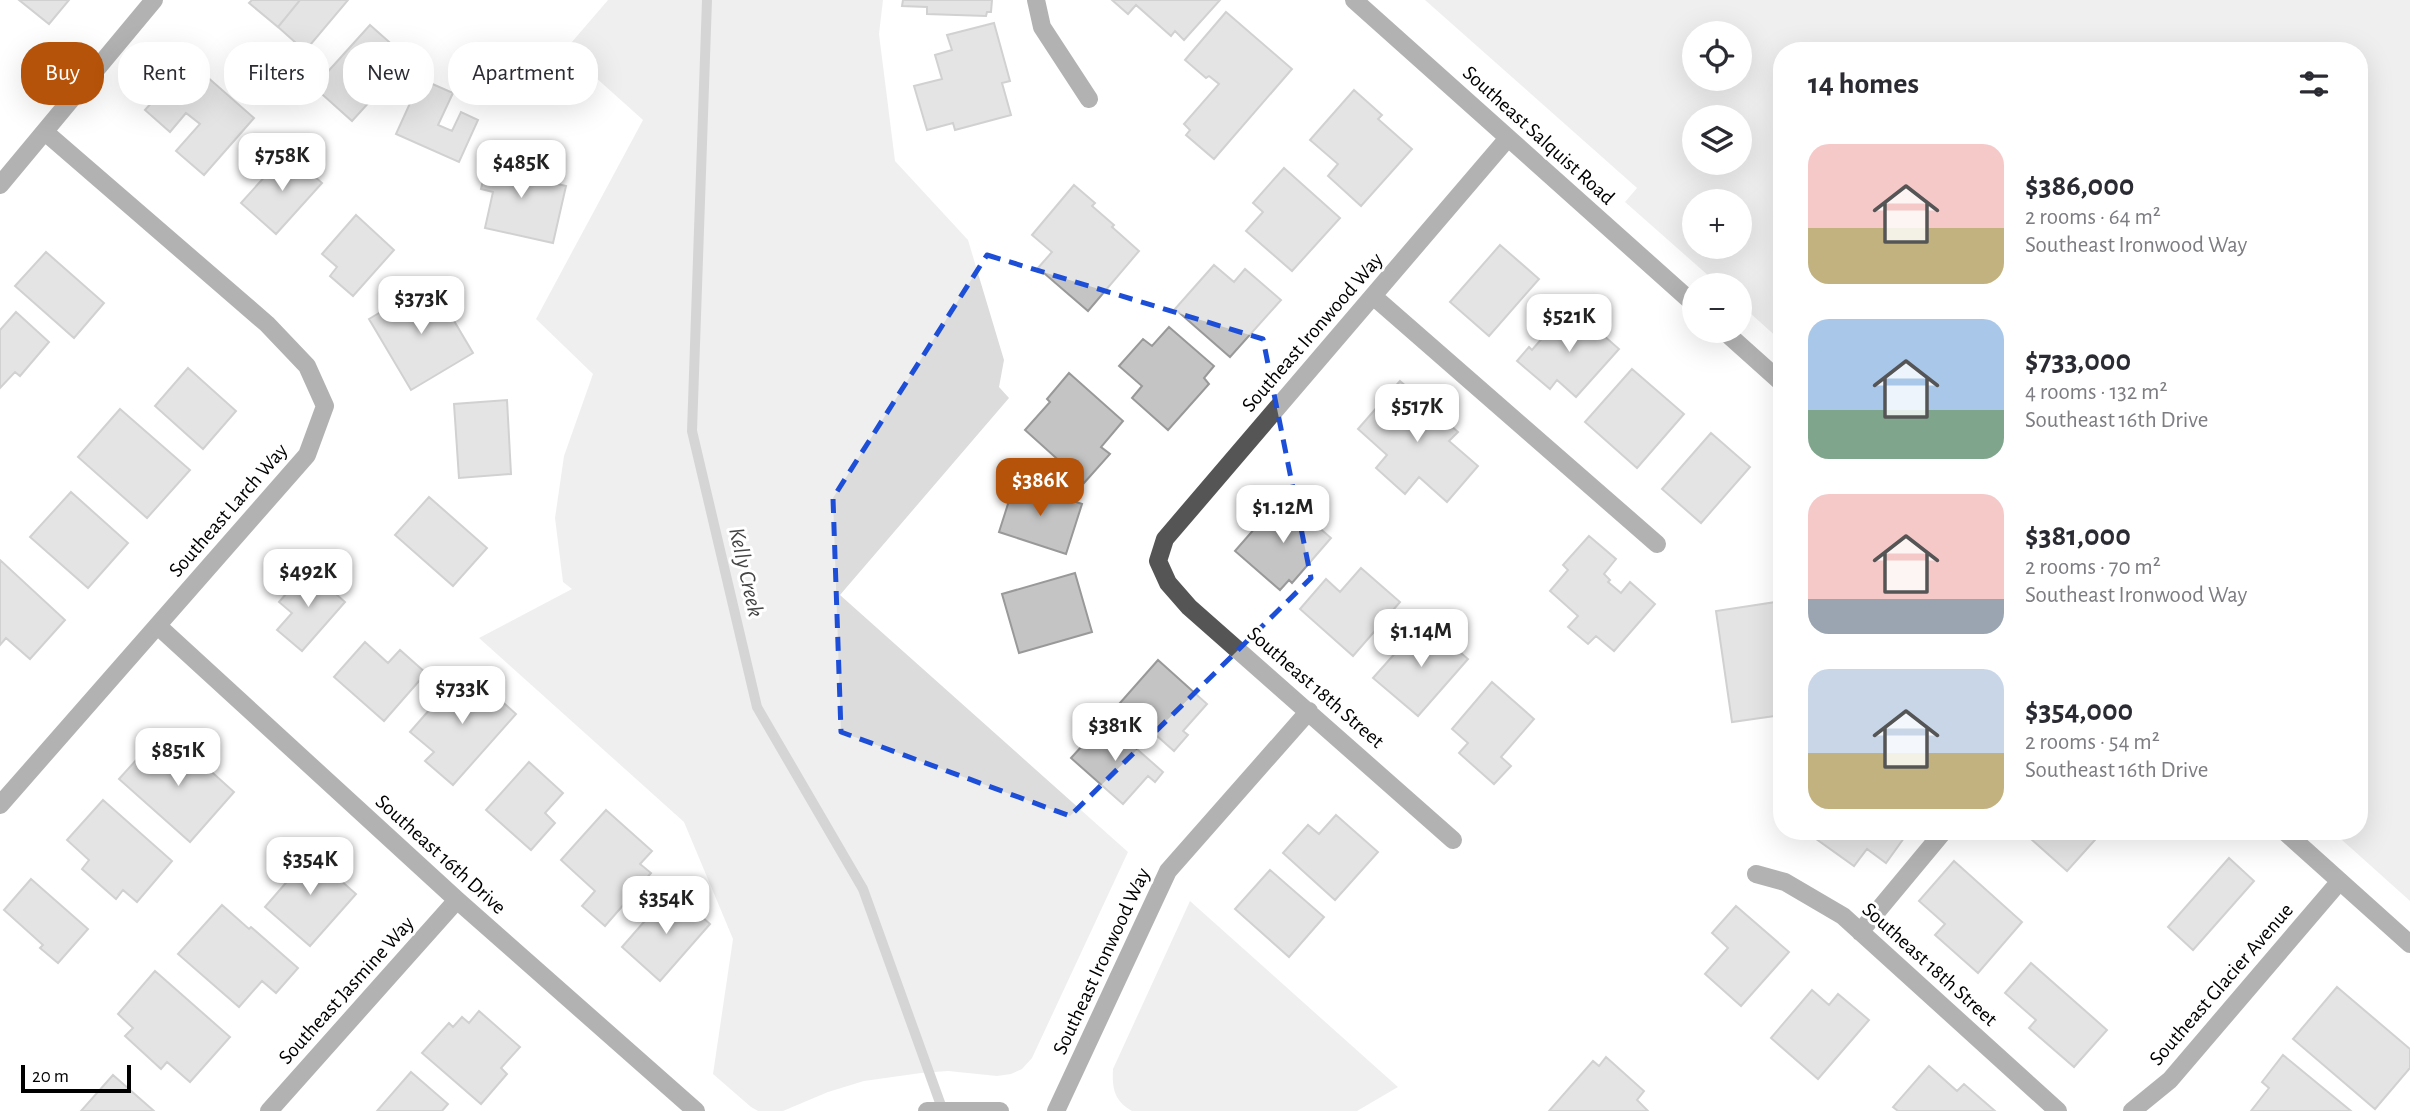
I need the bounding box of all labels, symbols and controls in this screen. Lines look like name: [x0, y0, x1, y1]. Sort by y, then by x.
map controls: [1682, 21, 1752, 343]
button: locate: [1682, 21, 1752, 91]
chip: Buy: [21, 42, 104, 105]
chip: Rent: [118, 42, 210, 105]
chip: Filters: [224, 42, 329, 105]
chip: New: [343, 42, 434, 105]
chip: Apartment: [448, 42, 598, 105]
street label: Southeast Salquist Road: [1459, 62, 1619, 209]
icon: filters: [2295, 65, 2333, 103]
text: 14 homes: [1808, 69, 1919, 99]
button: layers: [1682, 105, 1752, 175]
pin: $758K: [233, 134, 331, 193]
pin: $485K: [472, 140, 570, 200]
text: $758K: [255, 144, 310, 167]
text: $485K: [493, 151, 549, 174]
text: $386,000: [2025, 171, 2134, 201]
icon: home: [1864, 172, 1948, 256]
button: +: [1682, 189, 1752, 259]
text: 2 rooms · 64 m²: [2025, 206, 2161, 229]
text: Southeast Ironwood Way: [2025, 234, 2247, 257]
street label: Southeast Ironwood Way: [1238, 249, 1387, 416]
button: −: [1682, 273, 1752, 343]
pin: $373K: [372, 276, 470, 336]
text: $373K: [394, 287, 448, 310]
pin: $521K: [1520, 294, 1618, 354]
text: $521K: [1543, 305, 1595, 328]
text: $733,000: [2025, 346, 2131, 376]
icon: home: [1864, 347, 1948, 431]
text: 4 rooms · 132 m²: [2025, 381, 2167, 404]
pin: $517K: [1368, 384, 1466, 444]
text: $517K: [1391, 395, 1443, 418]
text: Southeast 16th Drive: [2025, 409, 2208, 432]
street label: Southeast Larch Way: [165, 440, 292, 581]
pin: $386K: [991, 458, 1089, 518]
text: $386K: [1012, 469, 1068, 492]
pin: $1.12M: [1226, 486, 1340, 545]
text: $1.12M: [1252, 496, 1314, 519]
text: $381,000: [2025, 521, 2131, 551]
icon: home: [1864, 522, 1948, 606]
water label: Kelly Creek: [724, 526, 767, 620]
pin: $492K: [259, 550, 357, 609]
text: 2 rooms · 70 m²: [2025, 556, 2161, 579]
text: $492K: [279, 560, 337, 583]
text: Southeast Ironwood Way: [2025, 584, 2247, 607]
pin: $1.14M: [1364, 610, 1478, 669]
text: $1.14M: [1390, 620, 1452, 643]
street label: Southeast 18th Street: [1243, 623, 1388, 752]
pin: $733K: [413, 666, 511, 726]
text: $733K: [435, 677, 489, 700]
text: $354,000: [2025, 696, 2133, 726]
icon: home: [1864, 697, 1948, 781]
pin: $381K: [1066, 704, 1164, 763]
text: $381K: [1088, 714, 1142, 737]
pin: $851K: [129, 728, 227, 788]
text: 2 rooms · 54 m²: [2025, 731, 2160, 754]
text: $851K: [151, 739, 205, 762]
text: Southeast 16th Drive: [2025, 759, 2208, 782]
street label: Southeast 16th Drive: [371, 791, 510, 918]
pin: $354K: [261, 838, 359, 897]
text: $354K: [282, 848, 338, 871]
street label: Southeast Ironwood Way: [1049, 865, 1154, 1058]
pin: $354K: [617, 876, 715, 936]
text: $354K: [638, 887, 694, 910]
street label: Southeast 18th Street: [1858, 899, 2001, 1030]
street label: Southeast Glacier Avenue: [2146, 899, 2297, 1069]
street label: Southeast Jasmine Way: [275, 912, 418, 1068]
scale bar: [21, 1062, 131, 1094]
text: 20 m: [32, 1067, 69, 1086]

